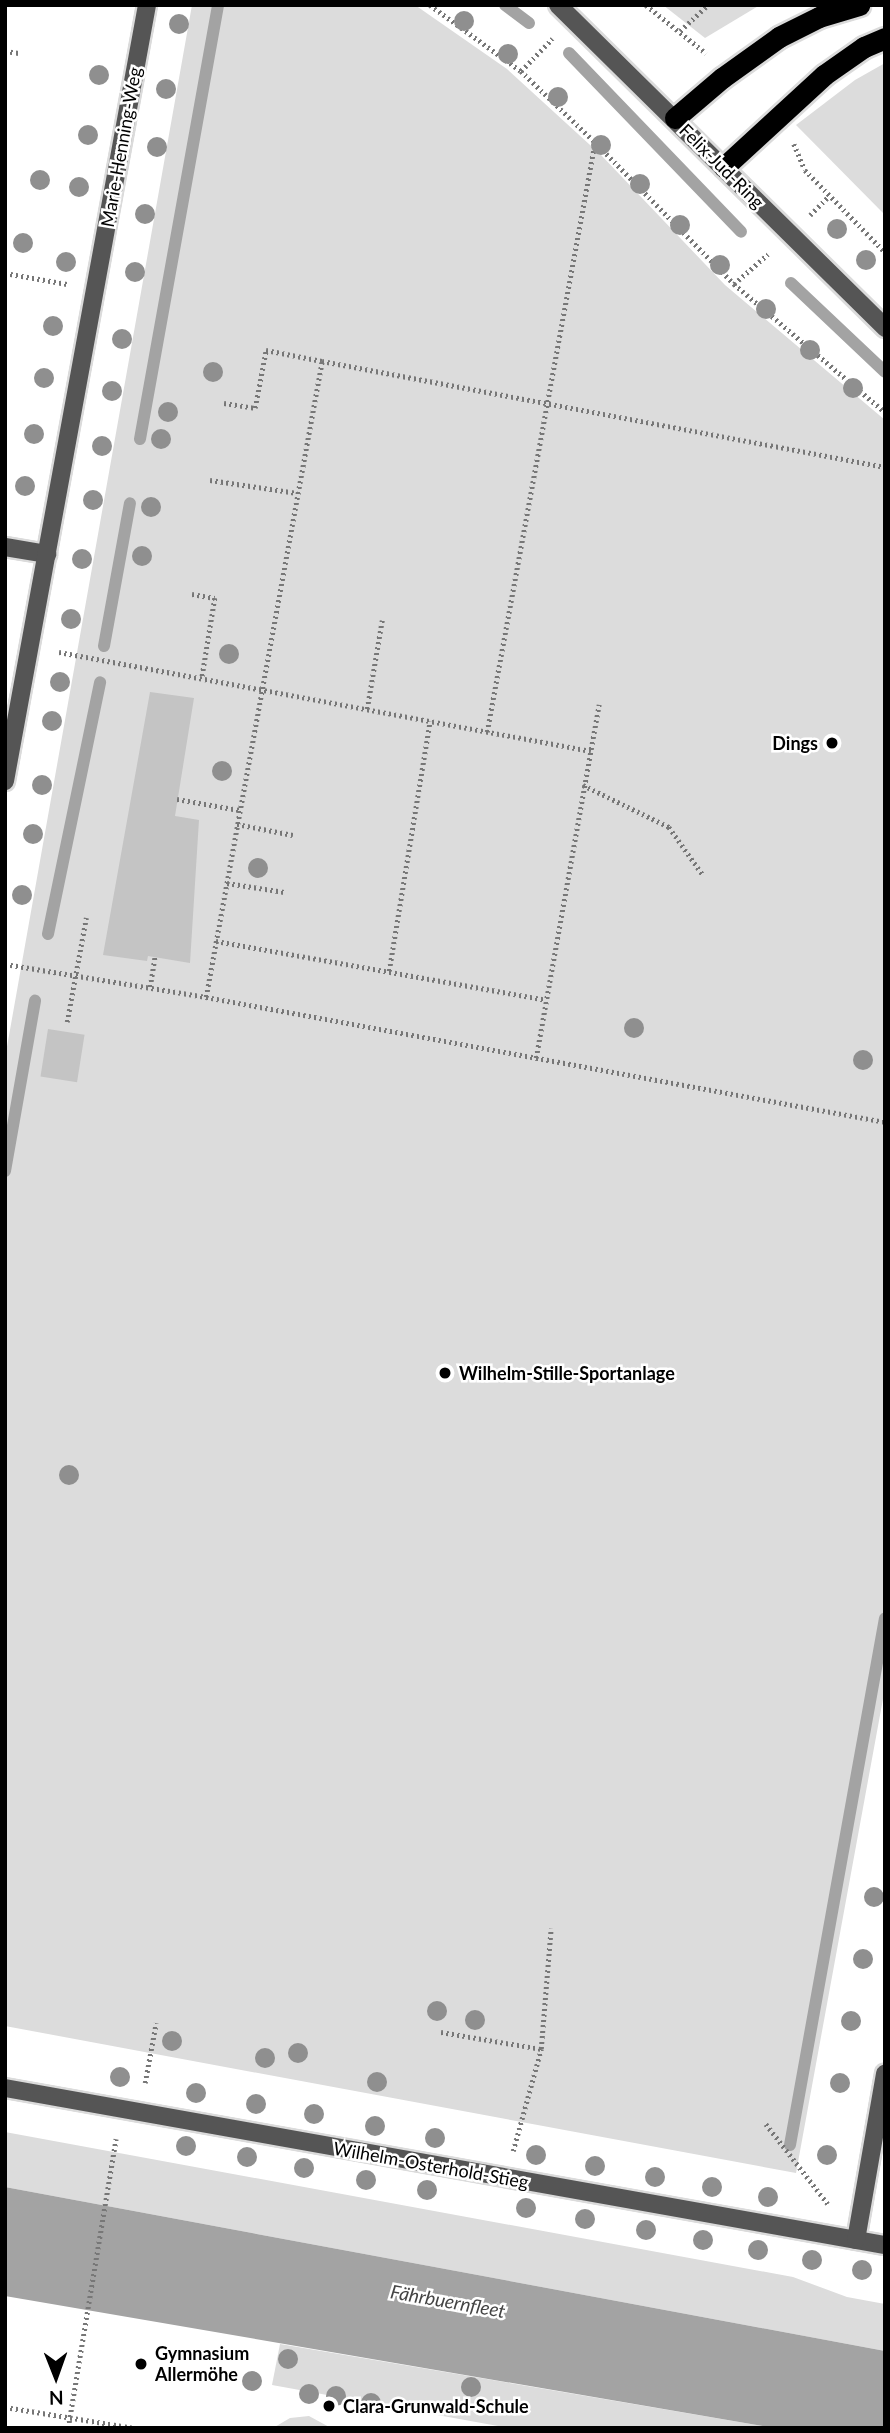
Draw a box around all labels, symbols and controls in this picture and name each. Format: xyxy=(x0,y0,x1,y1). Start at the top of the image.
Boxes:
street label: Marie-Henning-Weg xyxy=(96,65,146,229)
street label: Felix-Jud-Ring xyxy=(675,119,769,213)
place label: Dings xyxy=(772,732,818,754)
marker: Dings xyxy=(824,735,840,751)
place label: Wilhelm-Stille-Sportanlage xyxy=(459,1362,675,1384)
marker: Wilhelm-Stille-Sportanlage xyxy=(437,1365,453,1381)
street label: Wilhelm-Osterhold-Stieg xyxy=(332,2137,530,2193)
water label: Fährbuernfleet xyxy=(389,2280,507,2322)
north arrow xyxy=(21,2342,91,2412)
place label: Gymnasium Allermöhe xyxy=(155,2343,249,2386)
marker: Gymnasium Allermöhe xyxy=(133,2356,149,2372)
text: N xyxy=(49,2387,64,2410)
place label: Clara-Grunwald-Schule xyxy=(343,2395,529,2417)
marker: Clara-Grunwald-Schule xyxy=(321,2398,337,2414)

